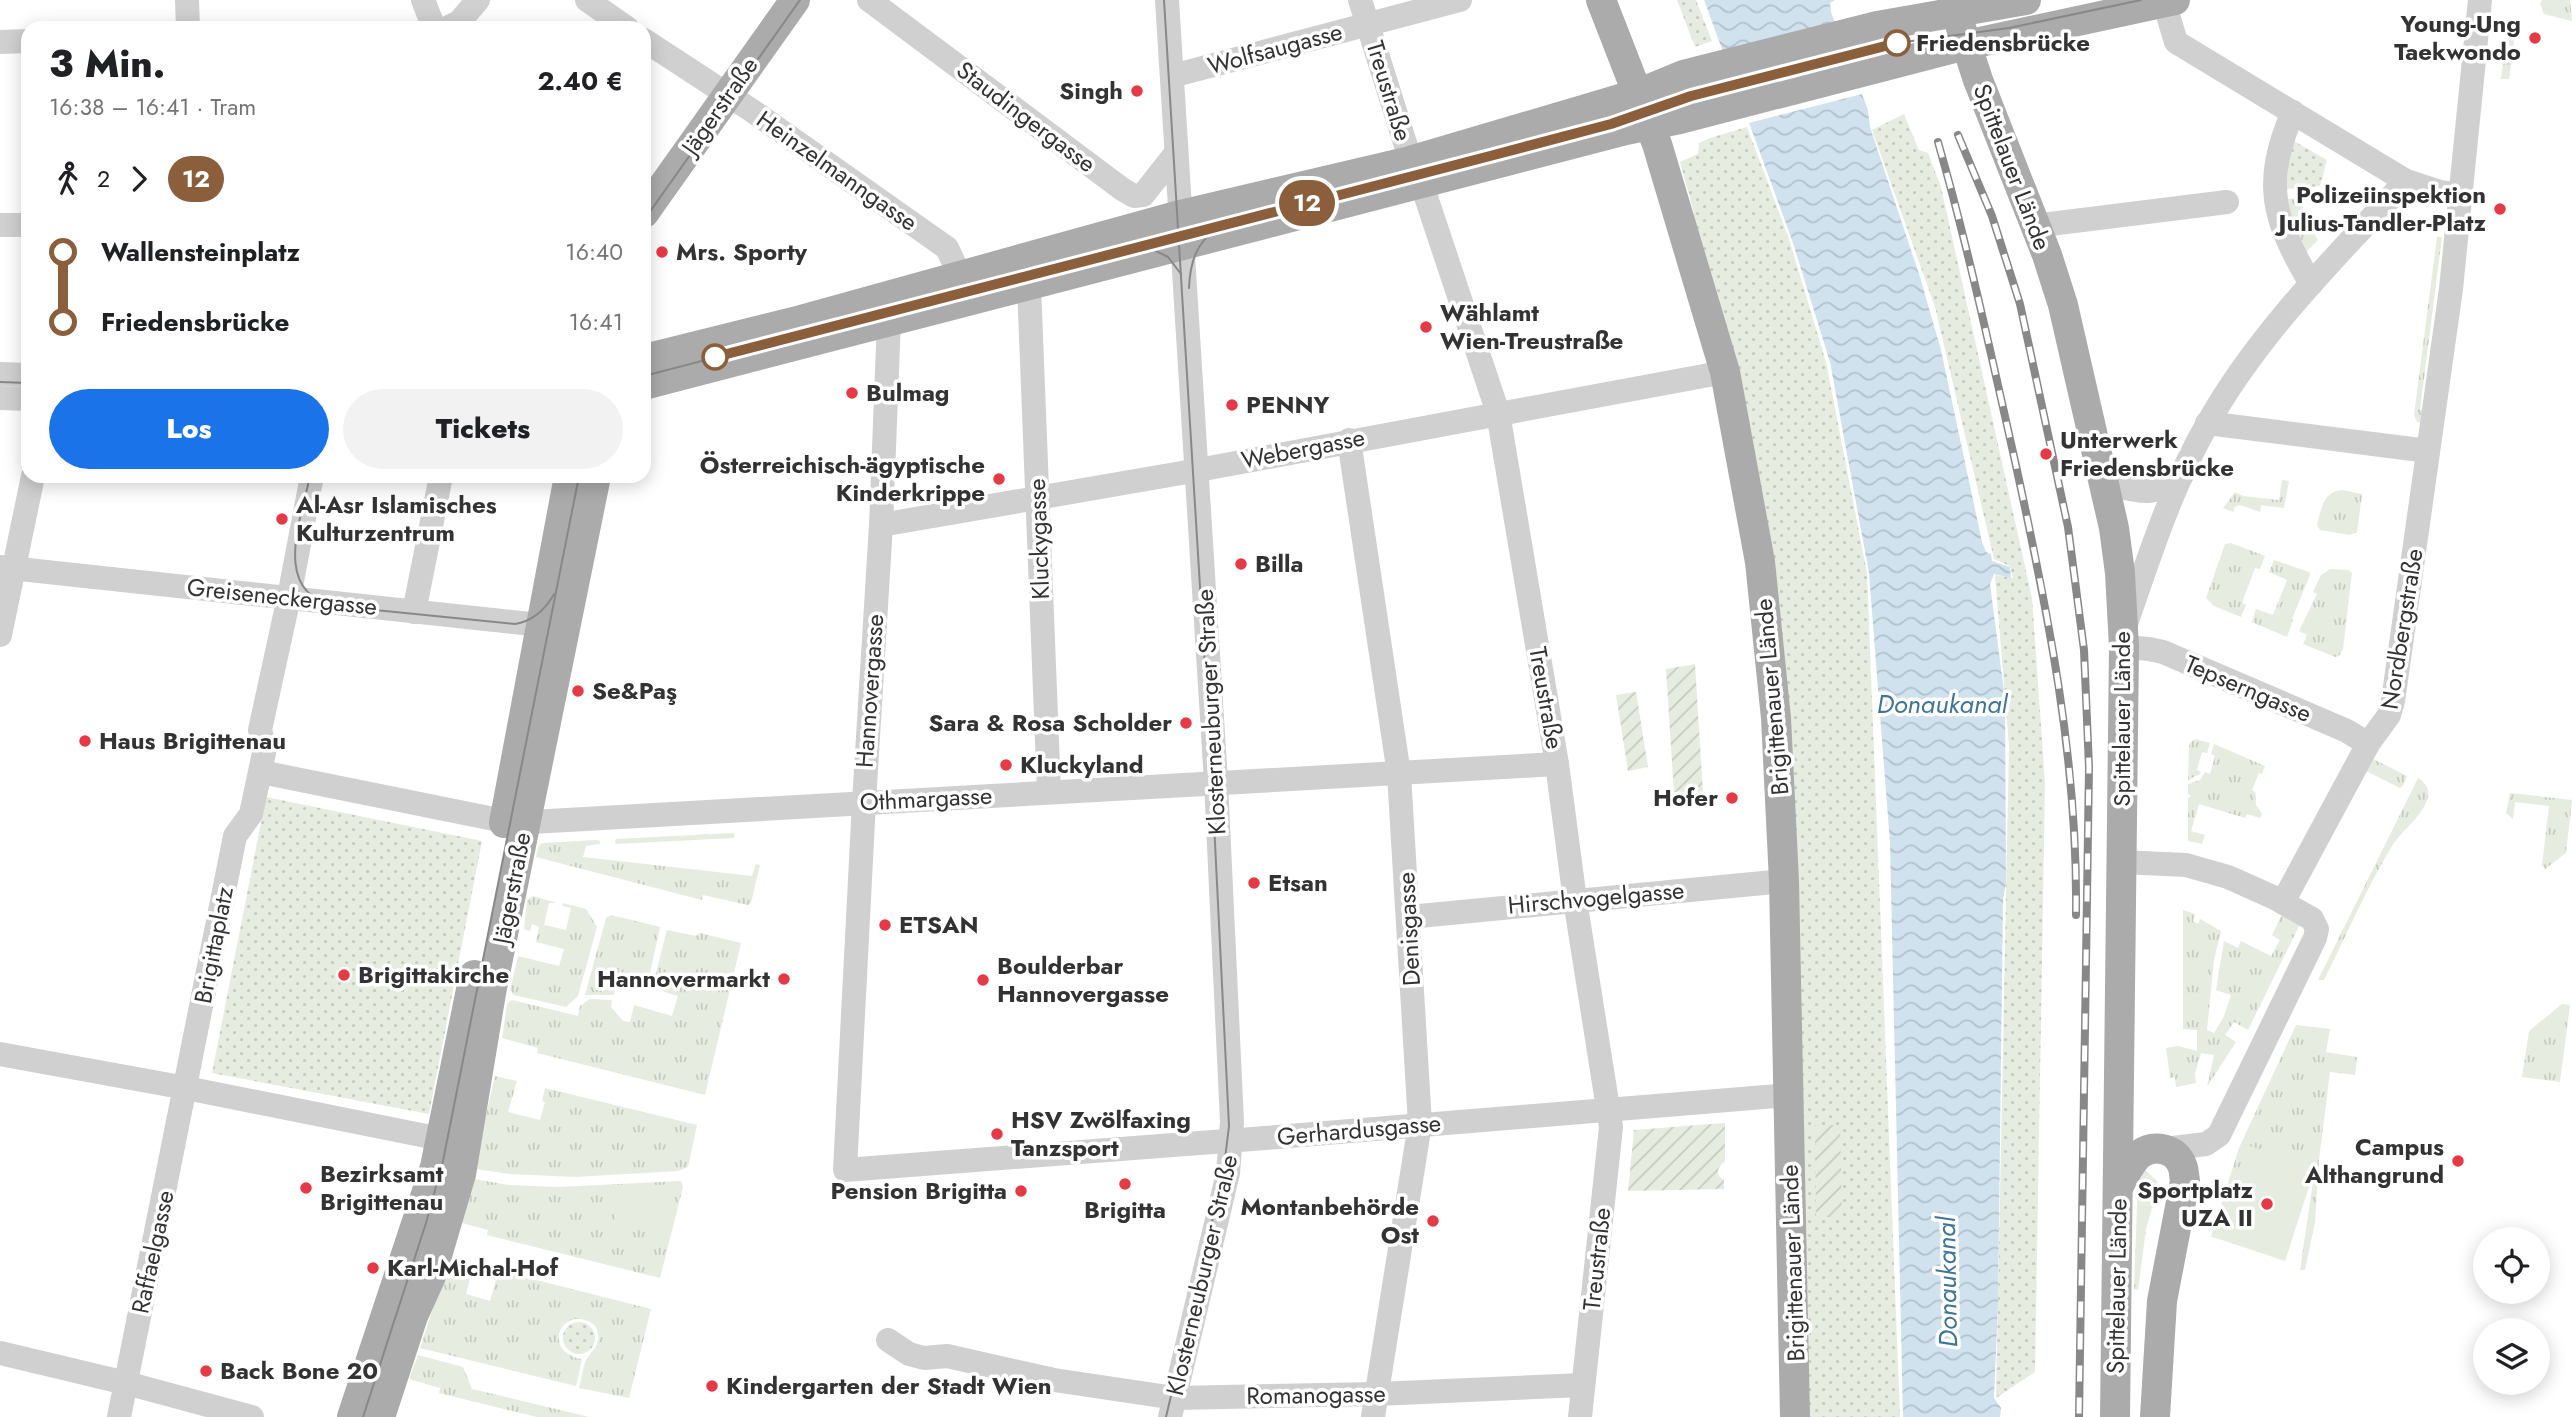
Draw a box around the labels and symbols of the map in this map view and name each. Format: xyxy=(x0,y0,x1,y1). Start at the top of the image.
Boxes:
place label: Young-Ung Taekwondo xyxy=(2394,6,2521,69)
street label: Wolfsaugasse xyxy=(1204,14,1346,83)
place label: Friedensbrücke xyxy=(1916,25,2090,60)
marker: Friedensbrücke xyxy=(1884,30,1910,56)
marker: Young-Ung Taekwondo xyxy=(2527,30,2543,46)
street label: Treustraße xyxy=(1358,36,1421,145)
street label: Jägerstraße xyxy=(671,49,766,164)
street label: Staudingergasse xyxy=(949,53,1103,181)
place label: Singh xyxy=(1059,73,1123,108)
street label: Spittelauer Lände xyxy=(1965,79,2060,255)
marker: Singh xyxy=(1129,83,1145,99)
street label: Heinzelmanngasse xyxy=(750,102,925,239)
place label: Polizeiinspektion Julius-Tandler-Platz xyxy=(2275,177,2486,240)
line badge: 12 xyxy=(1276,180,1338,226)
marker: Polizeiinspektion Julius-Tandler-Platz xyxy=(2492,201,2508,217)
place label: Mrs. Sporty xyxy=(676,234,808,269)
marker: Mrs. Sporty xyxy=(654,244,670,260)
place label: Wählamt Wien-Treustraße xyxy=(1440,295,1623,358)
marker: Wählamt Wien-Treustraße xyxy=(1418,319,1434,335)
unlabelled marker xyxy=(702,344,728,370)
place label: Bulmag xyxy=(866,375,949,410)
marker: Bulmag xyxy=(844,385,860,401)
place label: PENNY xyxy=(1246,387,1330,422)
marker: PENNY xyxy=(1224,397,1240,413)
street label: Webergasse xyxy=(1238,419,1368,478)
place label: Unterwerk Friedensbrücke xyxy=(2060,422,2234,485)
marker: Unterwerk Friedensbrücke xyxy=(2038,446,2054,462)
place label: Österreichisch-ägyptische Kinderkrippe xyxy=(700,447,985,510)
marker: Österreichisch-ägyptische Kinderkrippe xyxy=(991,471,1007,487)
street label: Kluckygasse xyxy=(1019,478,1058,600)
place label: Al-Asr Islamisches Kulturzentrum xyxy=(295,487,497,550)
marker: Al-Asr Islamisches Kulturzentrum xyxy=(274,511,290,527)
place label: Billa xyxy=(1255,546,1303,581)
street label: Nordbergstraße xyxy=(2372,546,2431,712)
marker: Billa xyxy=(1233,556,1249,572)
street label: Greiseneckergasse xyxy=(185,569,379,624)
street label: Klosterneuburger Straße xyxy=(1187,588,1234,836)
street label: Brigittenauer Lände xyxy=(1745,597,1798,797)
street label: Hannovergasse xyxy=(847,613,892,769)
street label: Spittelauer Lände xyxy=(2104,631,2139,807)
street label: Treustraße xyxy=(1520,644,1573,752)
street label: Tepserngasse xyxy=(2179,646,2317,731)
place label: Se&Paş xyxy=(592,673,677,708)
marker: Se&Paş xyxy=(570,683,586,699)
water label: Donaukanal xyxy=(1877,685,2009,723)
place label: Sara & Rosa Scholder xyxy=(928,705,1172,740)
marker: Sara & Rosa Scholder xyxy=(1178,715,1194,731)
place label: Haus Brigittenau xyxy=(99,723,286,758)
marker: Haus Brigittenau xyxy=(77,733,93,749)
place label: Kluckyland xyxy=(1020,747,1144,782)
marker: Kluckyland xyxy=(998,757,1014,773)
street label: Othmargasse xyxy=(859,778,993,819)
place label: Hofer xyxy=(1653,780,1718,815)
marker: Hofer xyxy=(1724,790,1740,806)
street label: Jägerstraße xyxy=(483,829,539,950)
place label: Etsan xyxy=(1268,865,1328,900)
street label: Denisgasse xyxy=(1388,871,1429,987)
street label: Hirschvogelgasse xyxy=(1506,872,1686,923)
marker: Etsan xyxy=(1246,875,1262,891)
street label: Brigittaplatz xyxy=(185,883,242,1006)
place label: ETSAN xyxy=(899,907,979,942)
marker: ETSAN xyxy=(877,917,893,933)
place label: Boulderbar Hannovergasse xyxy=(997,948,1169,1011)
place label: Brigittakirche xyxy=(358,957,509,992)
place label: Hannovermarkt xyxy=(597,961,770,996)
marker: Brigittakirche xyxy=(336,967,352,983)
marker: Hannovermarkt xyxy=(776,971,792,987)
marker: Boulderbar Hannovergasse xyxy=(975,972,991,988)
place label: HSV Zwölfaxing Tanzsport xyxy=(1011,1102,1191,1165)
street label: Gerhardusgasse xyxy=(1276,1105,1442,1154)
marker: HSV Zwölfaxing Tanzsport xyxy=(989,1126,1005,1142)
place label: Campus Althangrund xyxy=(2304,1129,2444,1192)
street label: Klosterneuburger Straße xyxy=(1157,1151,1246,1399)
marker: Campus Althangrund xyxy=(2450,1153,2466,1169)
place label: Bezirksamt Brigittenau xyxy=(320,1156,444,1219)
street label: Brigittenauer Lände xyxy=(1772,1164,1813,1362)
place label: Sportplatz UZA II xyxy=(2137,1172,2253,1235)
place label: Pension Brigitta xyxy=(831,1173,1007,1208)
marker: Brigitta xyxy=(1117,1176,1133,1192)
marker: Bezirksamt Brigittenau xyxy=(298,1180,314,1196)
marker: Pension Brigitta xyxy=(1013,1183,1029,1199)
street label: Raffaelgasse xyxy=(122,1187,183,1317)
place label: Montanbehörde Ost xyxy=(1240,1189,1419,1252)
place label: Brigitta xyxy=(1084,1192,1166,1227)
marker: Sportplatz UZA II xyxy=(2259,1196,2275,1212)
street label: Spittelauer Lände xyxy=(2097,1198,2136,1374)
street label: Treustraße xyxy=(1574,1206,1619,1312)
marker: Montanbehörde Ost xyxy=(1425,1213,1441,1229)
water label: Donaukanal xyxy=(1927,1215,1967,1348)
place label: Karl-Michal-Hof xyxy=(387,1250,560,1285)
marker: Karl-Michal-Hof xyxy=(365,1260,381,1276)
place label: Back Bone 20 xyxy=(220,1353,378,1388)
marker: Back Bone 20 xyxy=(198,1363,214,1379)
place label: Kindergarten der Stadt Wien xyxy=(726,1368,1052,1403)
street label: Romanogasse xyxy=(1246,1376,1386,1413)
marker: Kindergarten der Stadt Wien xyxy=(704,1378,720,1394)

